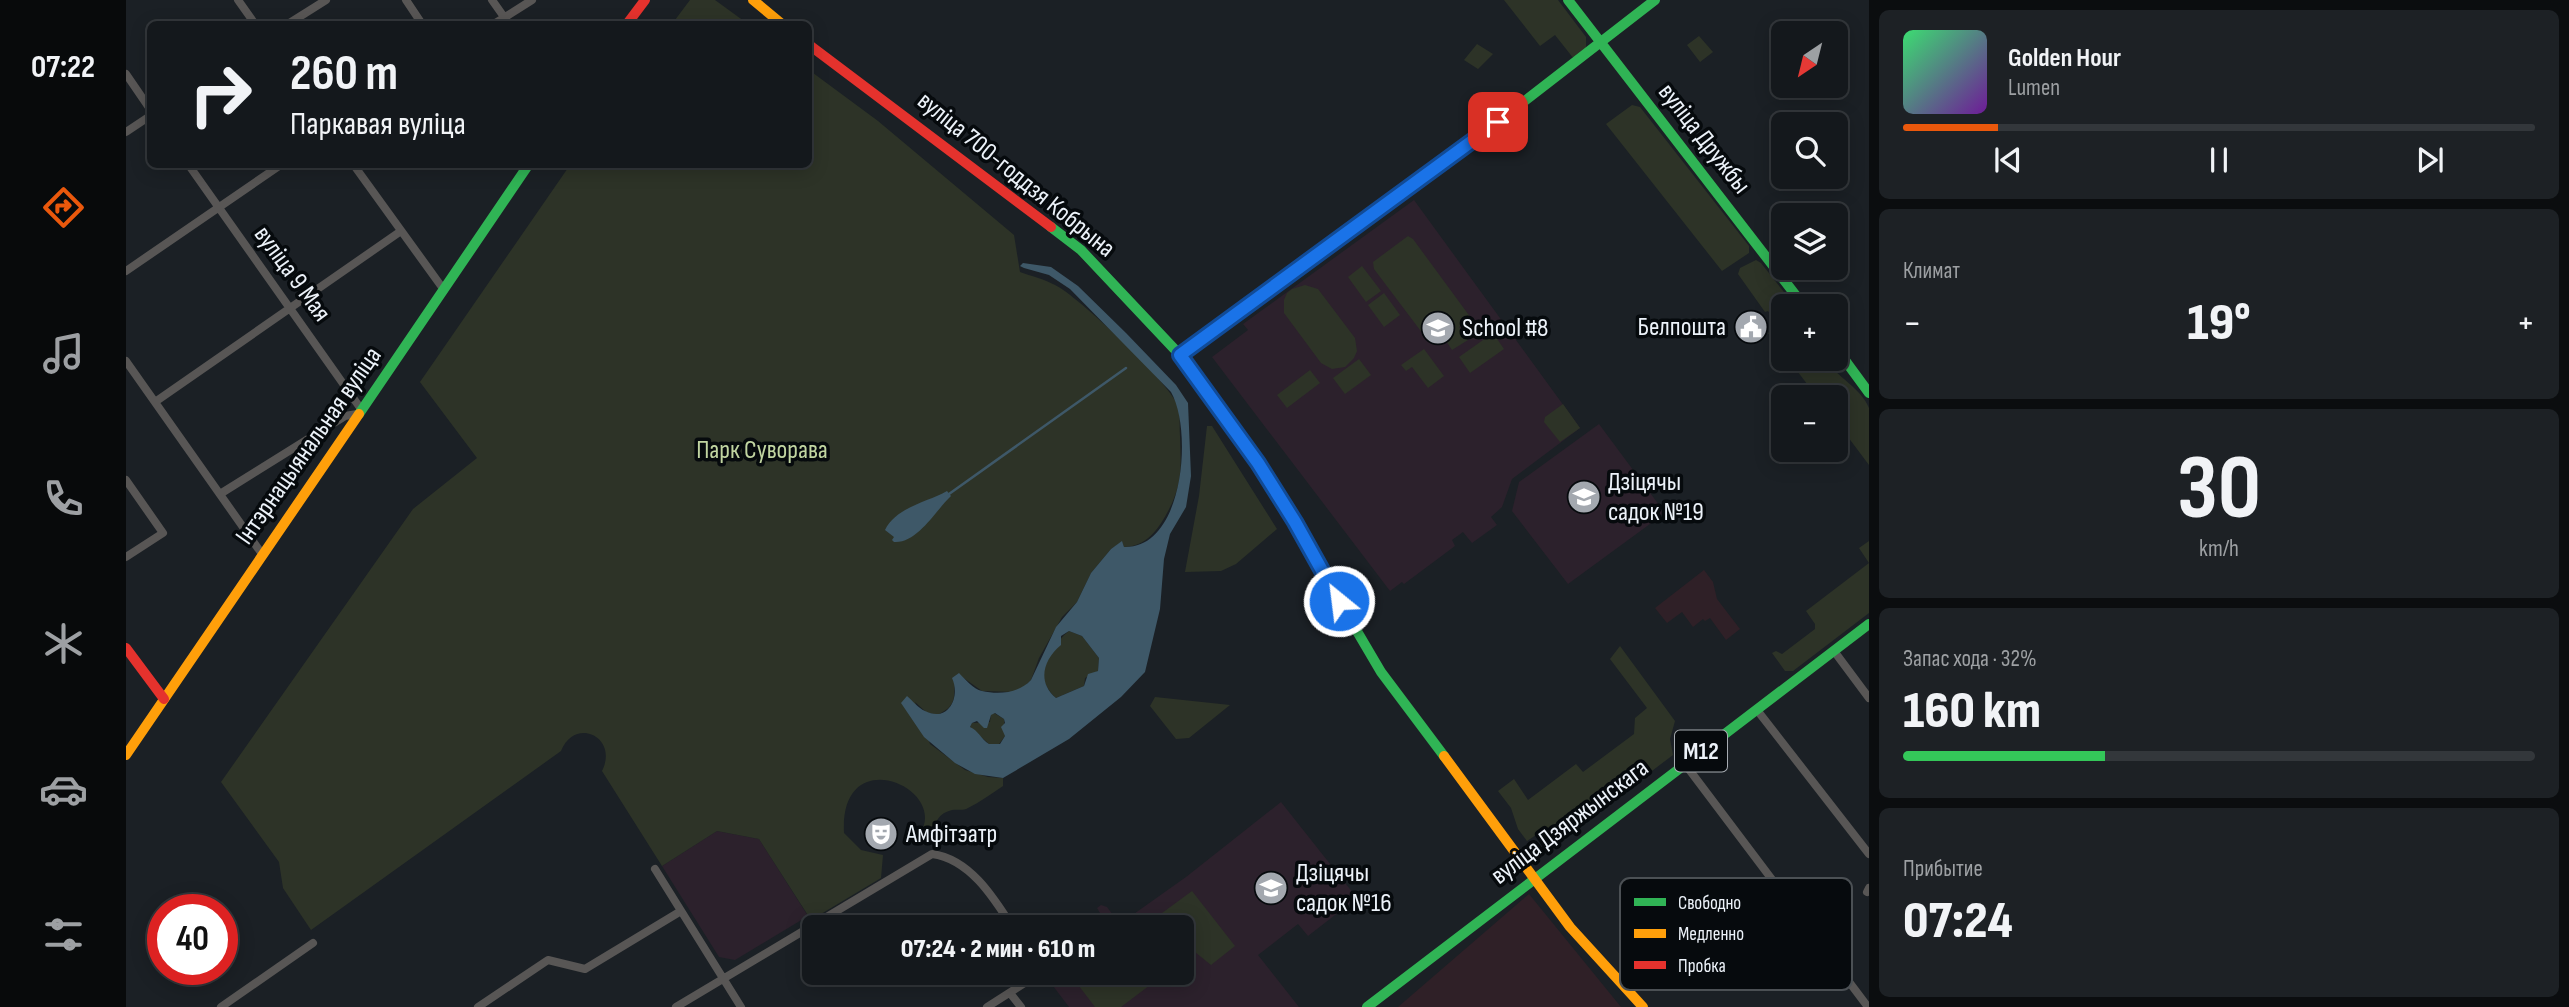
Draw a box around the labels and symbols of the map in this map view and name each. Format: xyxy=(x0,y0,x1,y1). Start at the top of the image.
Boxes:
north arrow xyxy=(1771,21,1848,98)
street label: вуліца Дружбы xyxy=(1651,78,1757,200)
street label: вуліца 700-годдзя Кобрына xyxy=(911,86,1121,264)
pin xyxy=(1468,92,1528,152)
street label: вуліца 9 Мая xyxy=(247,220,337,328)
public building icon: Белпошта xyxy=(1732,308,1770,346)
school or university icon: School #8 xyxy=(1419,309,1457,347)
place label: Белпошта xyxy=(1637,312,1726,343)
place label: School #8 xyxy=(1462,313,1548,344)
street label: Інтэрнацыянальная вуліца xyxy=(229,341,389,551)
park label: Парк Суворава xyxy=(696,435,828,466)
place label: Дзіцячы садок №19 xyxy=(1608,467,1704,528)
school or university icon: Дзіцячы садок №19 xyxy=(1565,478,1603,516)
position arrow xyxy=(1302,564,1376,638)
road number: М12 xyxy=(1675,730,1727,772)
street label: вуліца Дзяржынскага xyxy=(1485,753,1655,891)
theatre icon: Амфітэатр xyxy=(862,815,900,853)
place label: Амфітэатр xyxy=(905,819,997,850)
place label: Дзіцячы садок №16 xyxy=(1296,858,1392,919)
school or university icon: Дзіцячы садок №16 xyxy=(1252,869,1290,907)
legend xyxy=(1620,878,1852,990)
text: Свободно xyxy=(1678,892,1741,915)
speed limit sign: 40 xyxy=(147,894,238,985)
text: Медленно xyxy=(1678,923,1744,946)
text: Пробка xyxy=(1678,955,1726,978)

